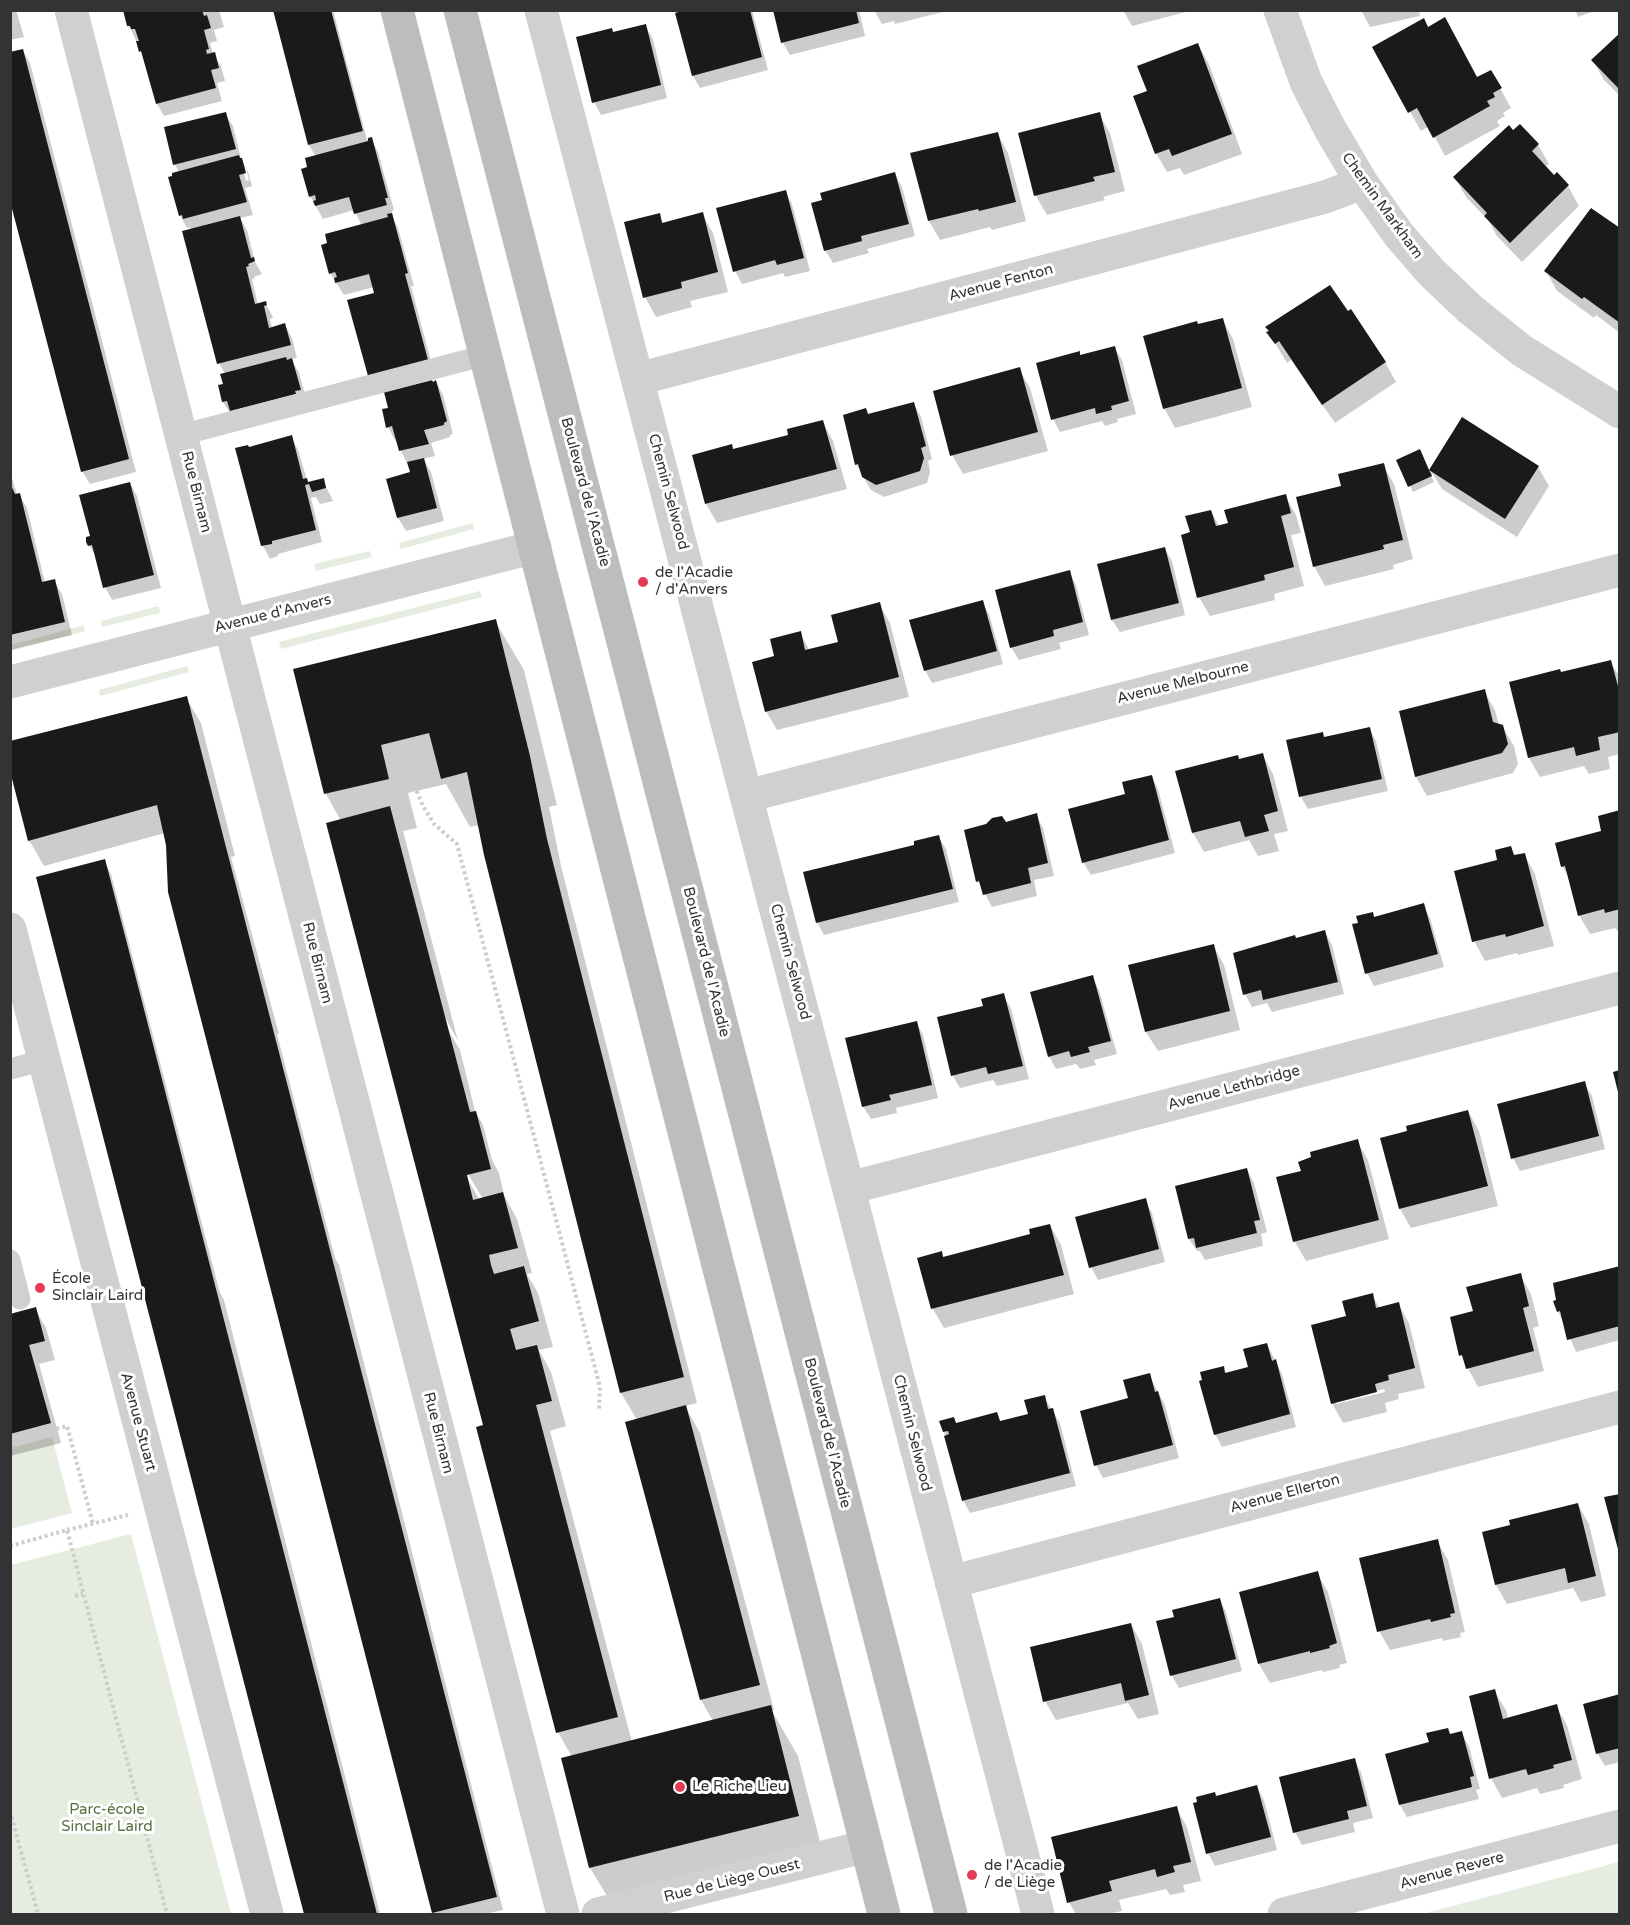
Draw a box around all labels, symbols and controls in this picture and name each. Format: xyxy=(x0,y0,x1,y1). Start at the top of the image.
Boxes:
street label: Chemin Markham xyxy=(1337,149,1427,263)
street label: Avenue Fenton xyxy=(947,260,1055,306)
street label: Boulevard de l'Acadie xyxy=(556,415,614,569)
street label: Chemin Selwood xyxy=(644,432,692,552)
street label: Rue Birnam xyxy=(177,449,215,535)
place label: de l'Acadie / d'Anvers xyxy=(655,564,733,599)
marker: de l'Acadie / d'Anvers xyxy=(636,575,650,589)
street label: Avenue d'Anvers xyxy=(213,591,333,637)
street label: Avenue Melbourne xyxy=(1115,658,1251,708)
street label: Boulevard de l'Acadie xyxy=(679,885,733,1039)
street label: Chemin Selwood xyxy=(766,902,814,1022)
street label: Rue Birnam xyxy=(298,920,336,1006)
street label: Avenue Lethbridge xyxy=(1166,1062,1302,1114)
place label: École Sinclair Laird xyxy=(52,1270,143,1305)
marker: École Sinclair Laird xyxy=(33,1281,47,1295)
street label: Boulevard de l'Acadie xyxy=(800,1356,854,1510)
street label: Avenue Stuart xyxy=(116,1371,160,1473)
street label: Chemin Selwood xyxy=(889,1373,935,1493)
street label: Rue Birnam xyxy=(419,1390,457,1476)
street label: Avenue Ellerton xyxy=(1228,1471,1342,1517)
place label: Le Riche Lieu xyxy=(692,1778,787,1796)
marker: Le Riche Lieu xyxy=(673,1780,687,1794)
park label: Parc-école Sinclair Laird xyxy=(61,1801,153,1836)
street label: Avenue Revere xyxy=(1398,1848,1506,1894)
street label: Rue de Liège Ouest xyxy=(662,1855,802,1907)
place label: de l'Acadie / de Liège xyxy=(984,1857,1062,1892)
marker: de l'Acadie / de Liège xyxy=(965,1868,979,1882)

